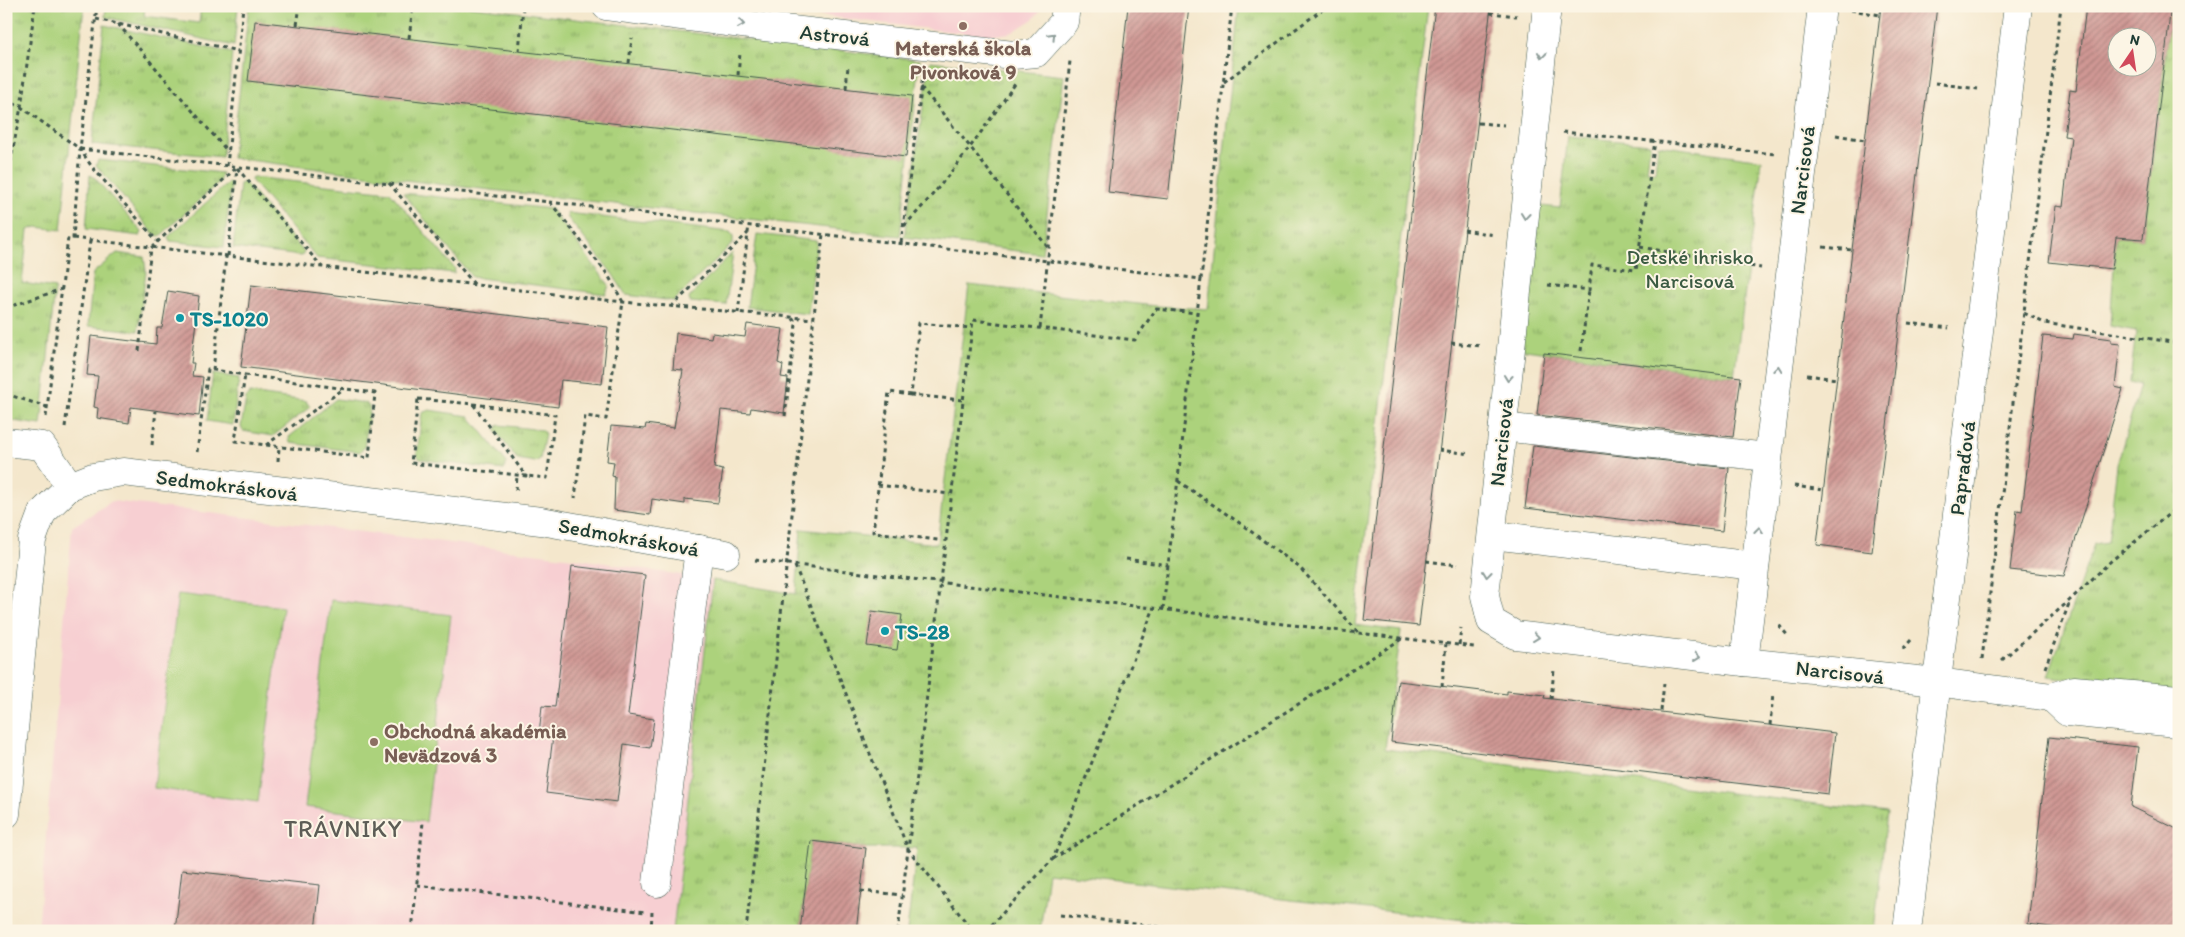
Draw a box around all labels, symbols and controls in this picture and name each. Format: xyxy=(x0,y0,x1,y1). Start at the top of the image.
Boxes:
one-way arrow xyxy=(737,18,745,29)
street label: Astrová xyxy=(799,19,871,51)
marker: Materská škola Pivonková 9 xyxy=(957,20,969,32)
north arrow xyxy=(2108,28,2158,78)
text: N xyxy=(2128,30,2141,49)
one-way arrow xyxy=(1046,32,1055,41)
place label: Materská škola Pivonková 9 xyxy=(895,35,1032,84)
one-way arrow xyxy=(1537,51,1548,59)
street label: Narcisová xyxy=(1784,124,1820,216)
one-way arrow xyxy=(1520,213,1531,221)
park label: Detské ihrisko Narcisová xyxy=(1626,244,1754,293)
place label: TS-1020 xyxy=(189,306,269,331)
marker: TS-1020 xyxy=(174,312,186,324)
one-way arrow xyxy=(1772,365,1783,373)
one-way arrow xyxy=(1503,374,1514,382)
street label: Narcisová xyxy=(1484,396,1518,488)
street label: Papraďová xyxy=(1944,419,1980,517)
street label: Sedmokrásková xyxy=(155,464,299,506)
street label: Sedmokrásková xyxy=(557,512,701,562)
one-way arrow xyxy=(1753,526,1764,534)
one-way arrow xyxy=(1482,571,1493,579)
place label: TS-28 xyxy=(894,619,950,644)
marker: TS-28 xyxy=(879,625,891,637)
one-way arrow xyxy=(1532,631,1540,642)
one-way arrow xyxy=(1694,651,1702,662)
street label: Narcisová xyxy=(1794,655,1886,689)
place label: Obchodná akadémia Nevädzová 3 xyxy=(384,718,567,767)
marker: Obchodná akadémia Nevädzová 3 xyxy=(368,736,380,748)
district label: TRÁVNIKY xyxy=(284,814,402,843)

